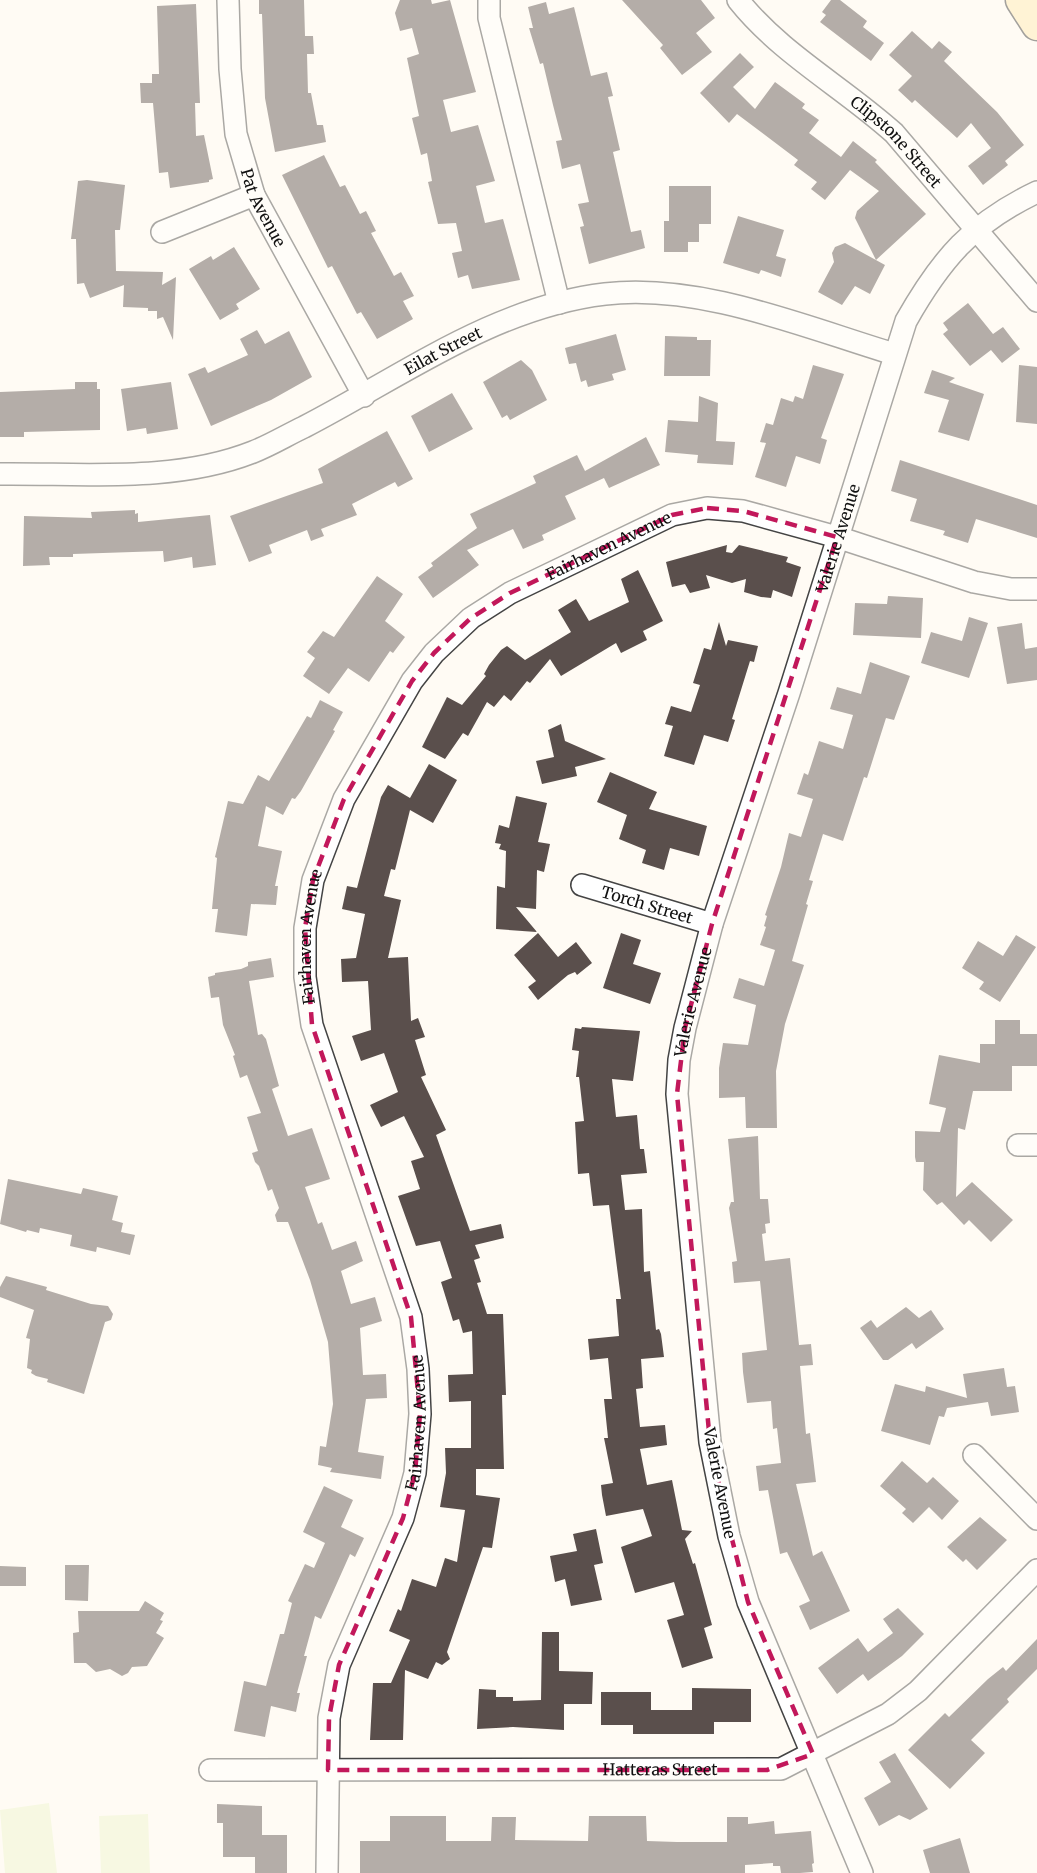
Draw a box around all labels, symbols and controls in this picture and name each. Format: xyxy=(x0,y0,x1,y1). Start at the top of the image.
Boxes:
street label: Clipstone Street xyxy=(847,91,947,192)
street label: Pat Avenue xyxy=(237,166,290,250)
street label: Eilat Street xyxy=(401,322,486,379)
street label: Valerie Avenue xyxy=(811,482,864,596)
street label: Fairhaven Avenue xyxy=(542,507,674,584)
street label: Fairhaven Avenue xyxy=(295,866,326,1006)
street label: Torch Street xyxy=(599,881,696,928)
street label: Valerie Avenue xyxy=(670,945,716,1059)
street label: Fairhaven Avenue xyxy=(401,1354,430,1493)
street label: Valerie Avenue xyxy=(699,1425,741,1540)
street label: Hatteras Street xyxy=(602,1759,718,1779)

